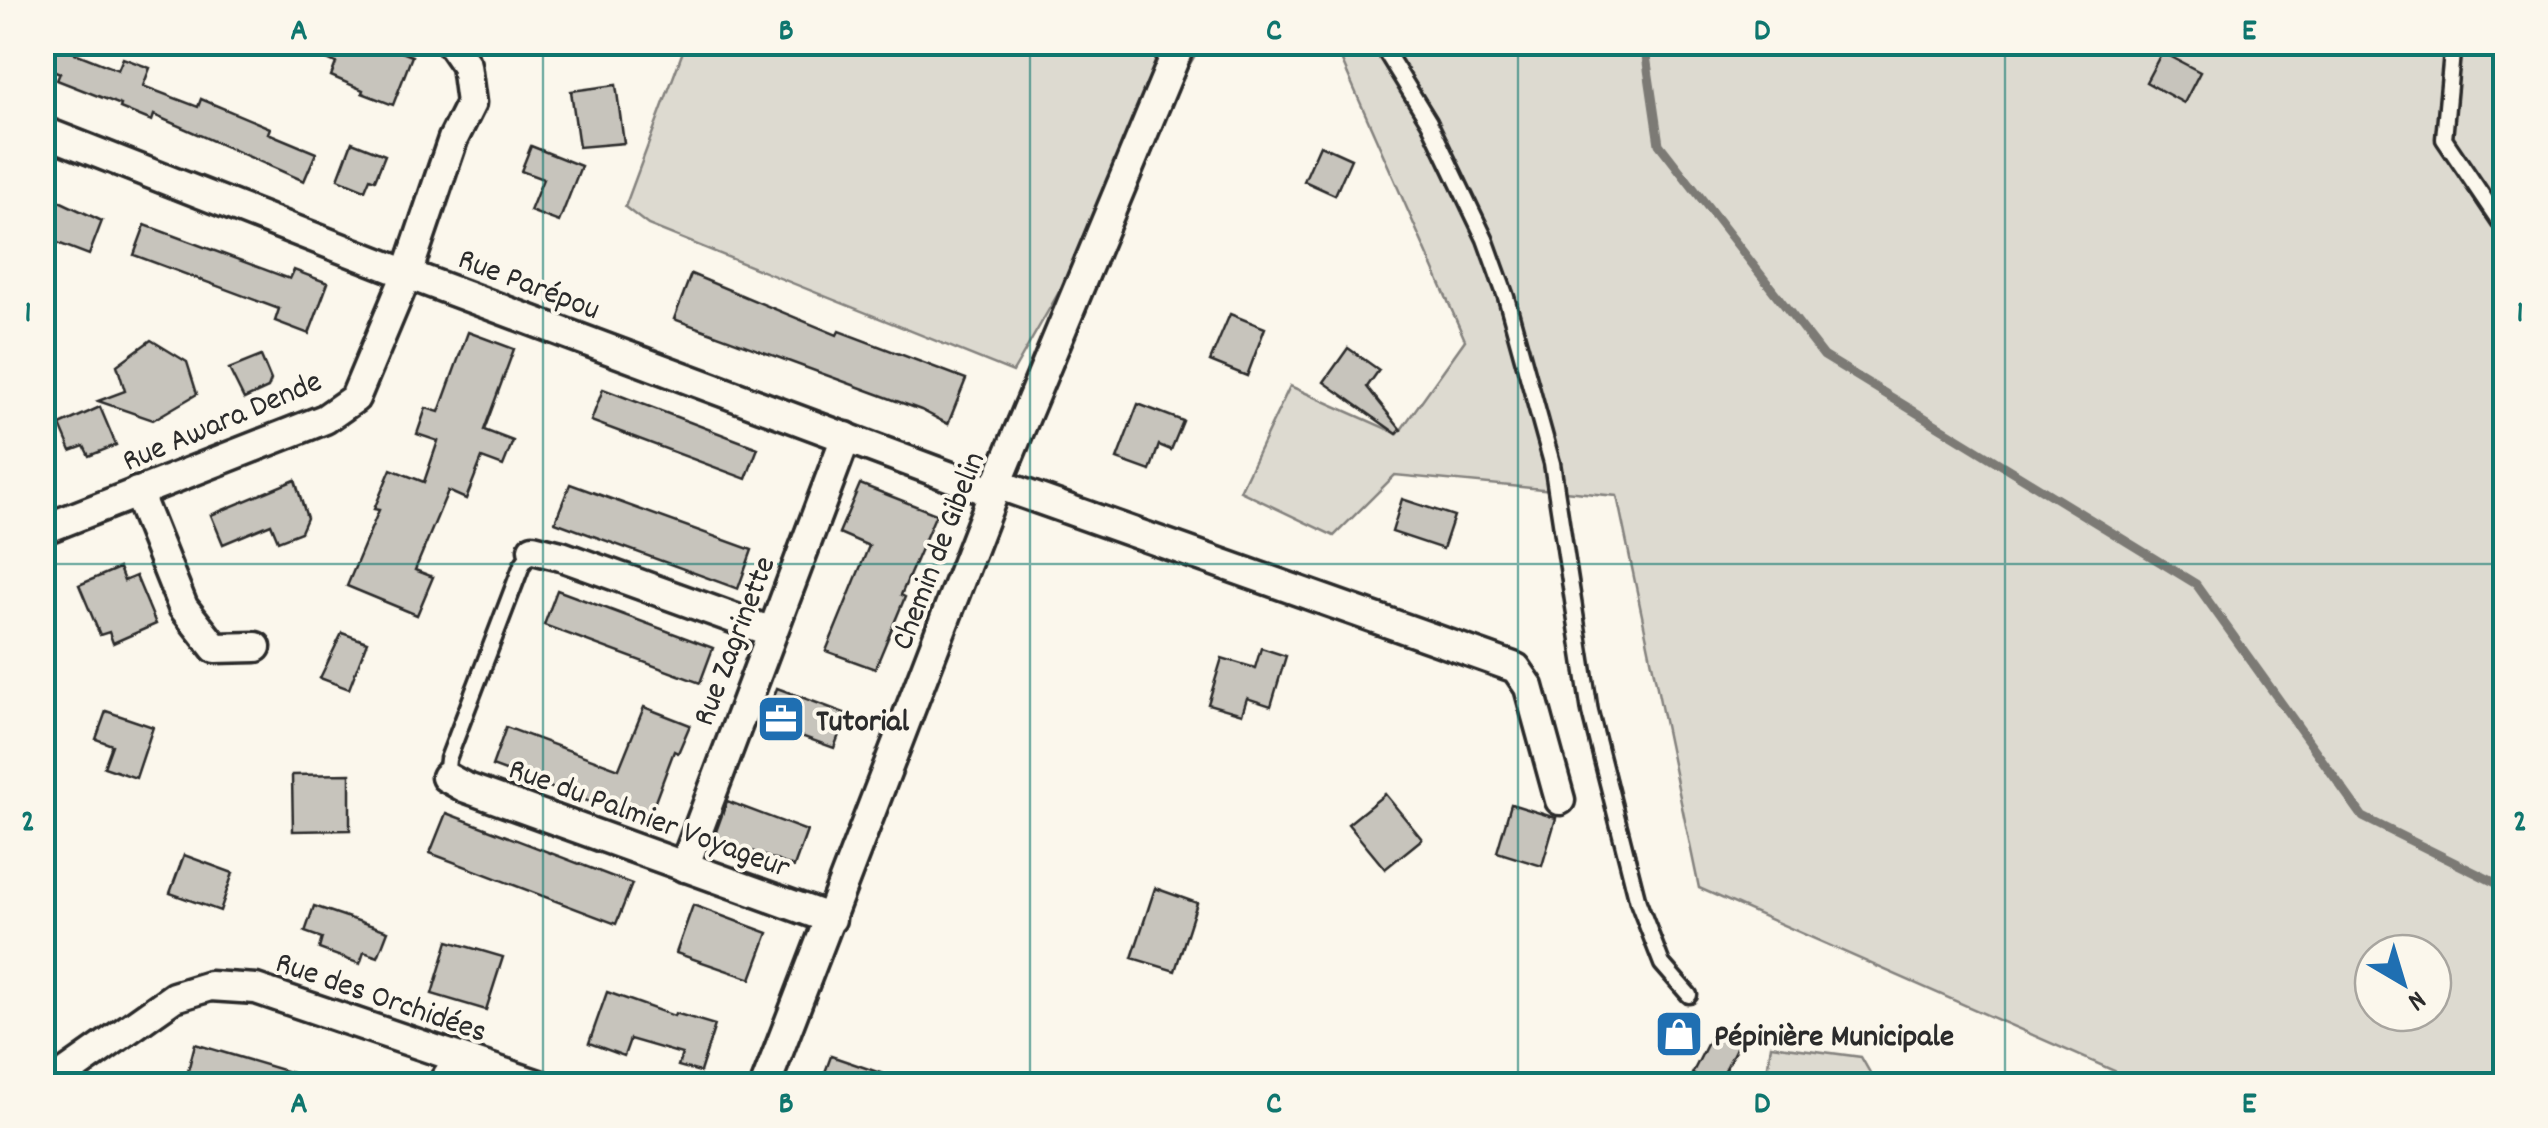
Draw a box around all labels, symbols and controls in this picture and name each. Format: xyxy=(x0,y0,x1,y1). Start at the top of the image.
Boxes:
text: A xyxy=(290,10,308,56)
text: B xyxy=(778,10,794,56)
text: C xyxy=(1266,10,1282,56)
text: D xyxy=(1754,10,1771,56)
text: E xyxy=(2242,10,2257,56)
street label: Rue Parépou xyxy=(451,239,606,335)
text: 1 xyxy=(24,292,32,338)
text: 1 xyxy=(2516,292,2524,338)
street label: Rue Awara Dende xyxy=(116,361,330,486)
street label: Chemin de Gibelin xyxy=(882,446,1000,658)
street label: Rue Zagrinette xyxy=(683,550,790,733)
office icon: Tutorial xyxy=(755,693,807,745)
place label: Tutorial xyxy=(816,701,909,747)
street label: Rue du Palmier Voyageur xyxy=(501,748,796,893)
text: 2 xyxy=(21,801,35,847)
text: 2 xyxy=(2513,801,2527,847)
north arrow xyxy=(2353,933,2453,1033)
street label: Rue des Orchidées xyxy=(269,942,492,1057)
text: N xyxy=(2398,979,2433,1019)
shop icon: Pépinière Municipale xyxy=(1653,1008,1705,1060)
place label: Pépinière Municipale xyxy=(1714,1016,1954,1062)
text: A xyxy=(290,1083,308,1128)
text: B xyxy=(778,1083,794,1128)
text: C xyxy=(1266,1083,1282,1128)
text: D xyxy=(1754,1083,1771,1128)
text: E xyxy=(2242,1083,2257,1128)

